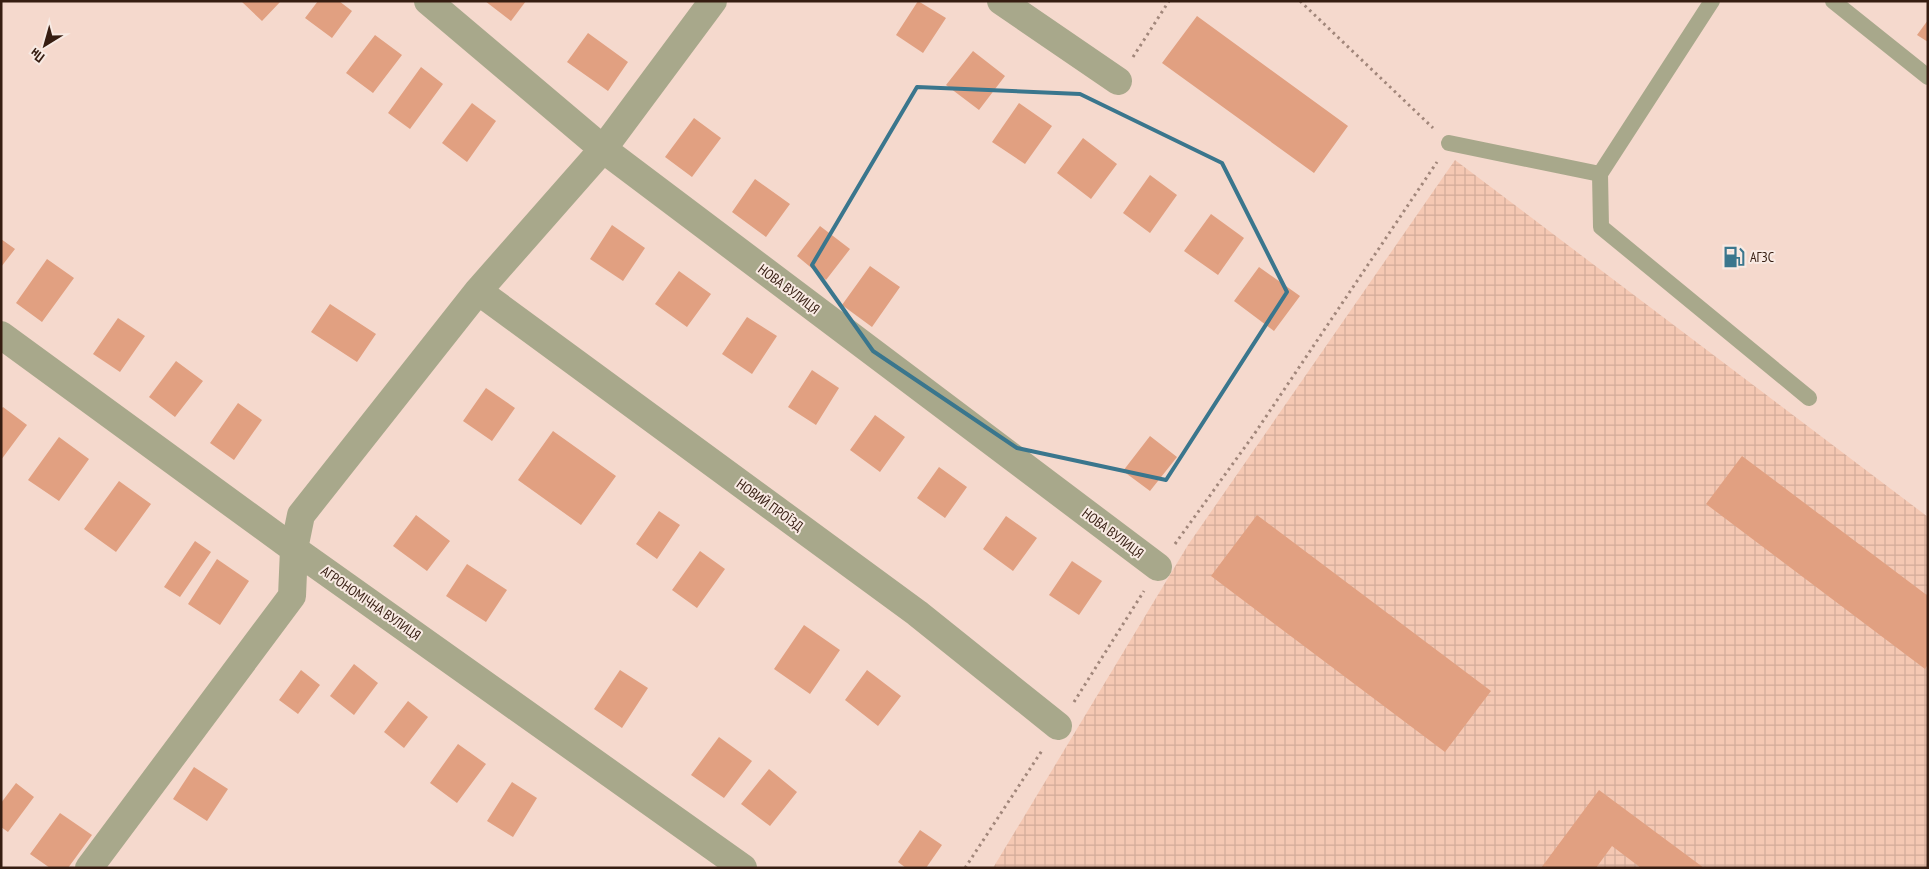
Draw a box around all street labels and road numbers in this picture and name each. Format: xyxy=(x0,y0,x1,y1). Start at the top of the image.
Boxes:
street label: НОВА ВУЛИЦЯ xyxy=(755,260,823,318)
street label: НОВИЙ ПРОЇЗД xyxy=(733,475,807,535)
street label: НОВА ВУЛИЦЯ xyxy=(1079,504,1147,562)
street label: АГРОНОМІЧНА ВУЛИЦЯ xyxy=(318,562,424,644)

